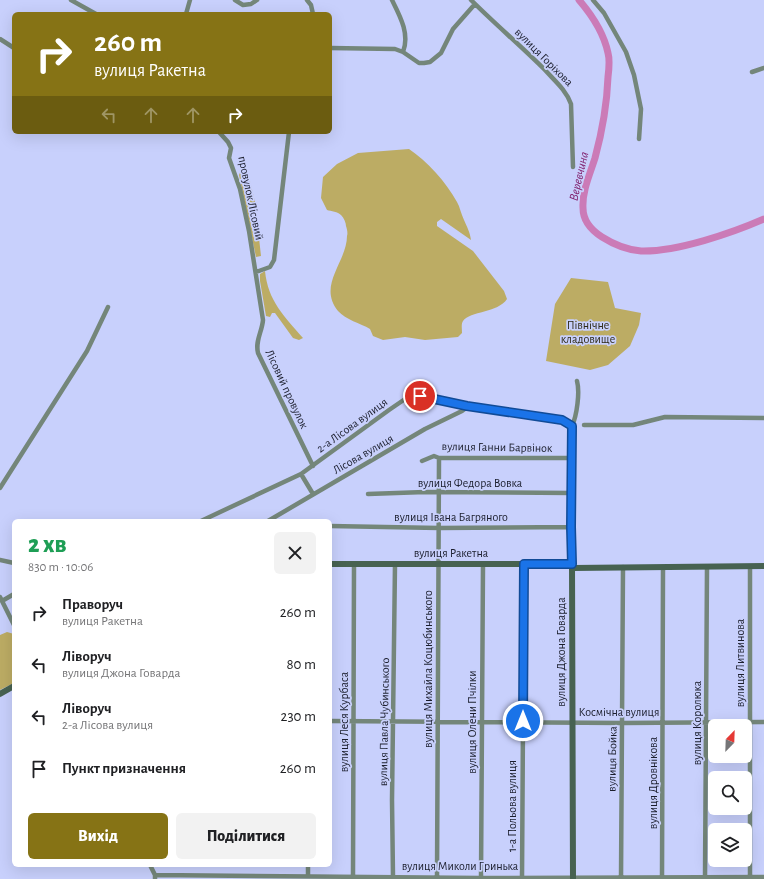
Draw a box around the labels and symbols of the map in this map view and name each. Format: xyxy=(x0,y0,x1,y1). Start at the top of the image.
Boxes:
street label: вулиця Горіхова xyxy=(512,26,576,89)
water label: Веревчина xyxy=(568,150,592,202)
street label: провулок Лісовий xyxy=(235,155,266,241)
park label: Північне кладовище xyxy=(561,319,615,345)
street label: Лісовий провулок xyxy=(263,348,311,431)
pin xyxy=(403,379,437,413)
street label: 2-а Лісова вулиця xyxy=(314,394,390,456)
street label: Лісова вулиця xyxy=(330,431,396,477)
street label: вулиця Ганни Барвінок xyxy=(442,440,553,455)
street label: вулиця Федора Вовка xyxy=(418,477,523,490)
street label: вулиця Івана Багряного xyxy=(394,511,508,524)
street label: вулиця Ракетна xyxy=(414,547,489,560)
street label: вулиця Михайла Коцюбинського xyxy=(422,590,435,748)
street label: вулиця Джона Говарда xyxy=(555,597,568,707)
street label: вулиця Литвинова xyxy=(734,618,747,707)
street label: вулиця Павла Чубинського xyxy=(377,657,392,786)
street label: вулиця Олени Пчілки xyxy=(466,670,479,774)
street label: вулиця Леся Курбаса xyxy=(338,671,351,772)
street label: вулиця Королюка xyxy=(691,680,704,765)
position arrow xyxy=(502,700,544,742)
street label: Космічна вулиця xyxy=(579,706,659,719)
north arrow xyxy=(708,719,752,763)
street label: вулиця Бойка xyxy=(605,726,620,792)
street label: вулиця Дровнікова xyxy=(647,736,660,829)
street label: 1-а Польова вулиця xyxy=(506,760,519,852)
street label: вулиця Миколи Гринька xyxy=(402,860,519,873)

